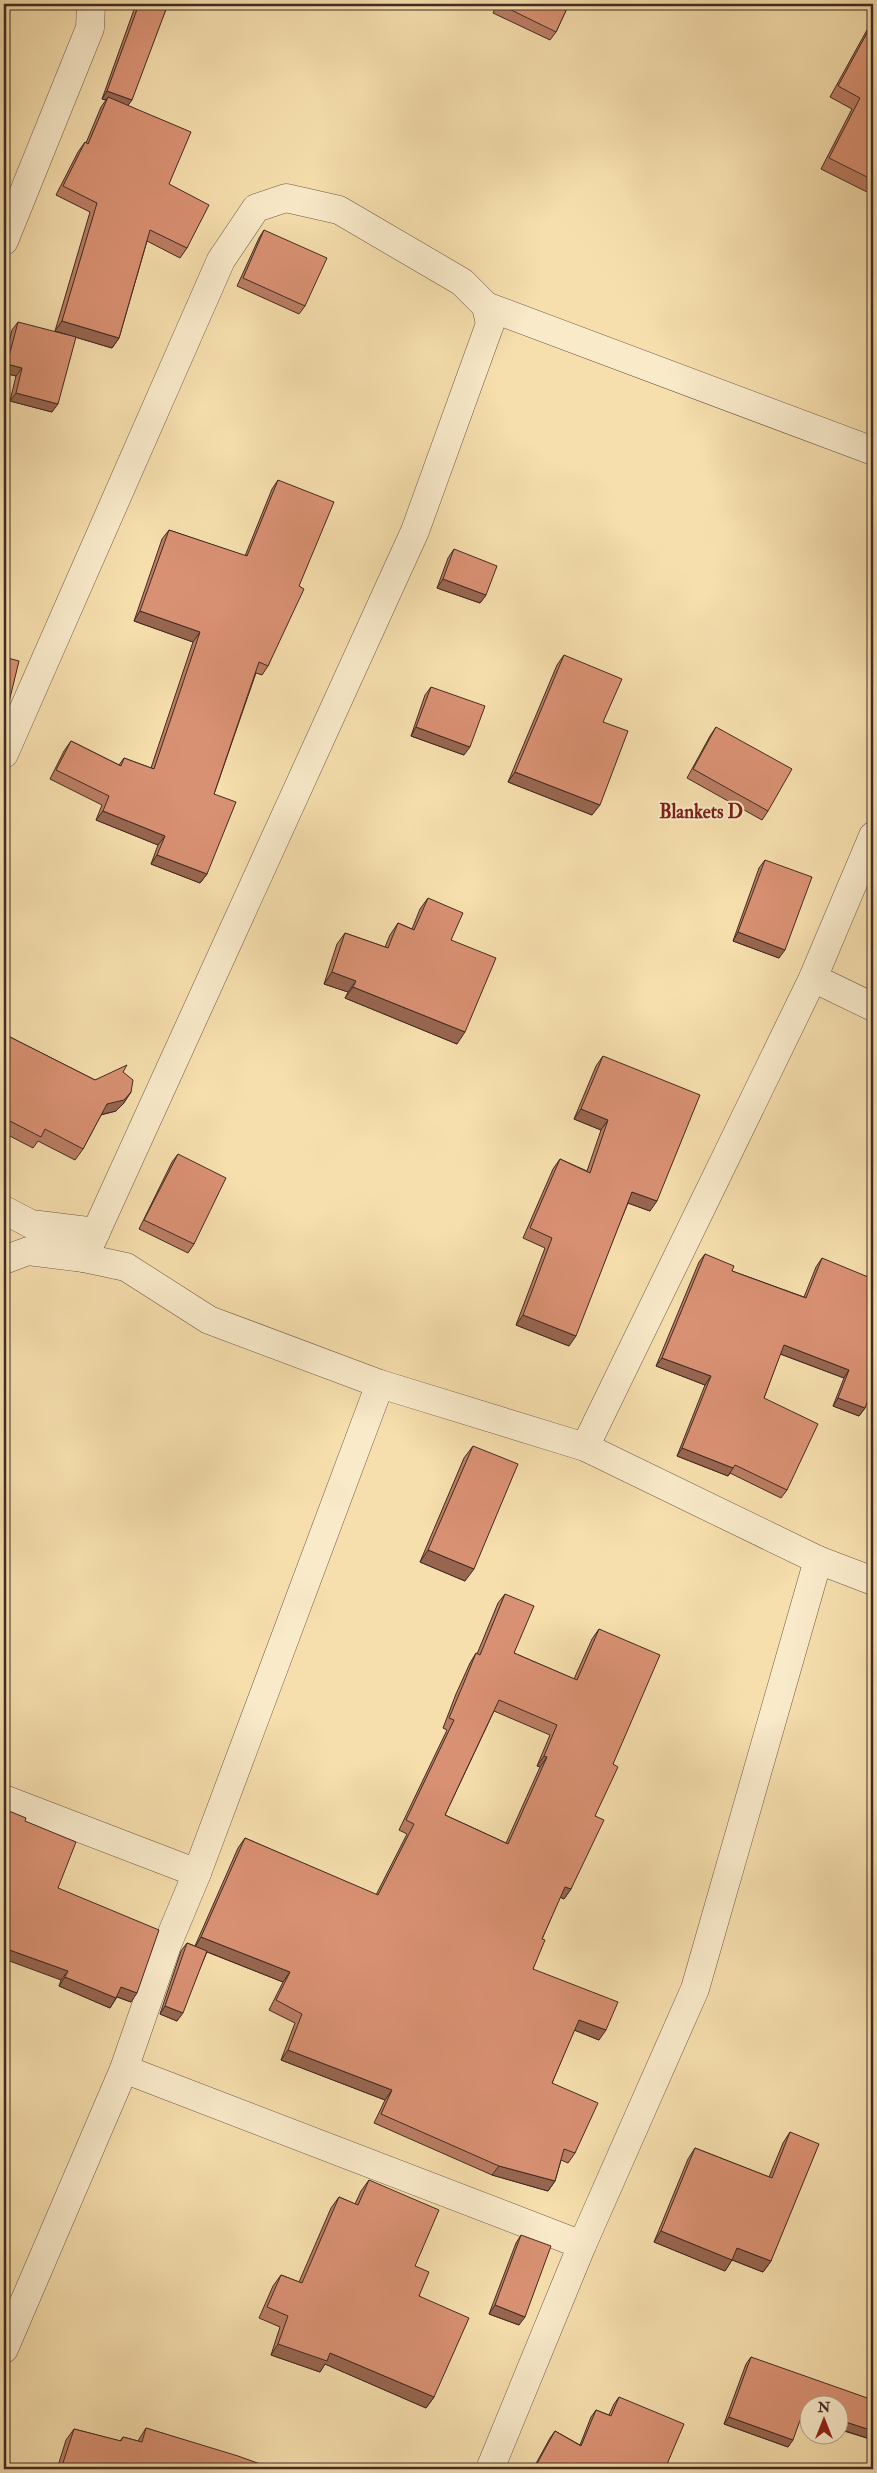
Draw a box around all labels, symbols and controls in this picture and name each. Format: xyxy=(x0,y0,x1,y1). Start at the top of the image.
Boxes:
district label: Blankets D xyxy=(659,800,743,824)
north arrow xyxy=(800,2396,850,2446)
text: N xyxy=(817,2399,831,2416)

